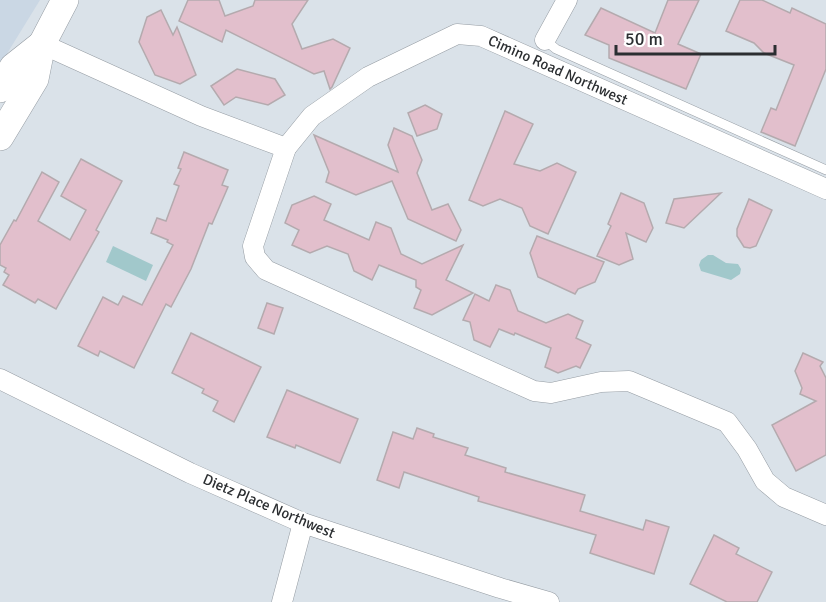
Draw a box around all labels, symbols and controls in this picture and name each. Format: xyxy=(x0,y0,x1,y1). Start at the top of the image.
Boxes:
scale bar xyxy=(616,18,775,56)
text: 50 m xyxy=(625,28,663,50)
street label: Cimino Road Northwest xyxy=(485,31,631,109)
street label: Dietz Place Northwest xyxy=(200,470,338,542)

